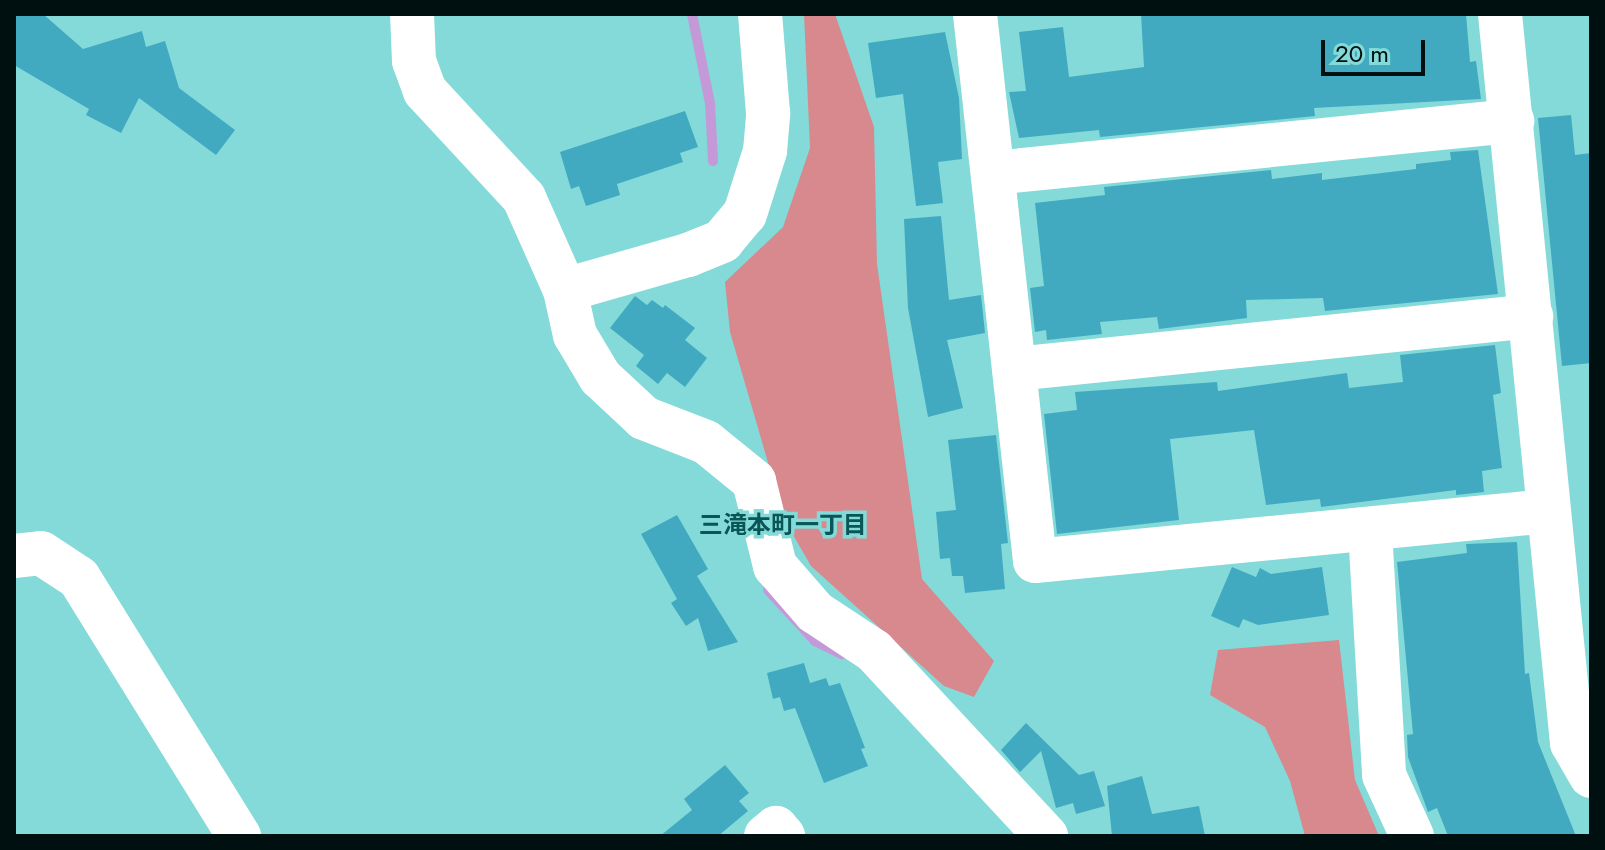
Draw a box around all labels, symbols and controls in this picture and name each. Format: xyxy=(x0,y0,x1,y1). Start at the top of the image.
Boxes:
scale bar xyxy=(1325,24,1429,74)
text: 20 m xyxy=(1335,36,1389,71)
district label: 三滝本町一丁目 xyxy=(699,511,867,539)

